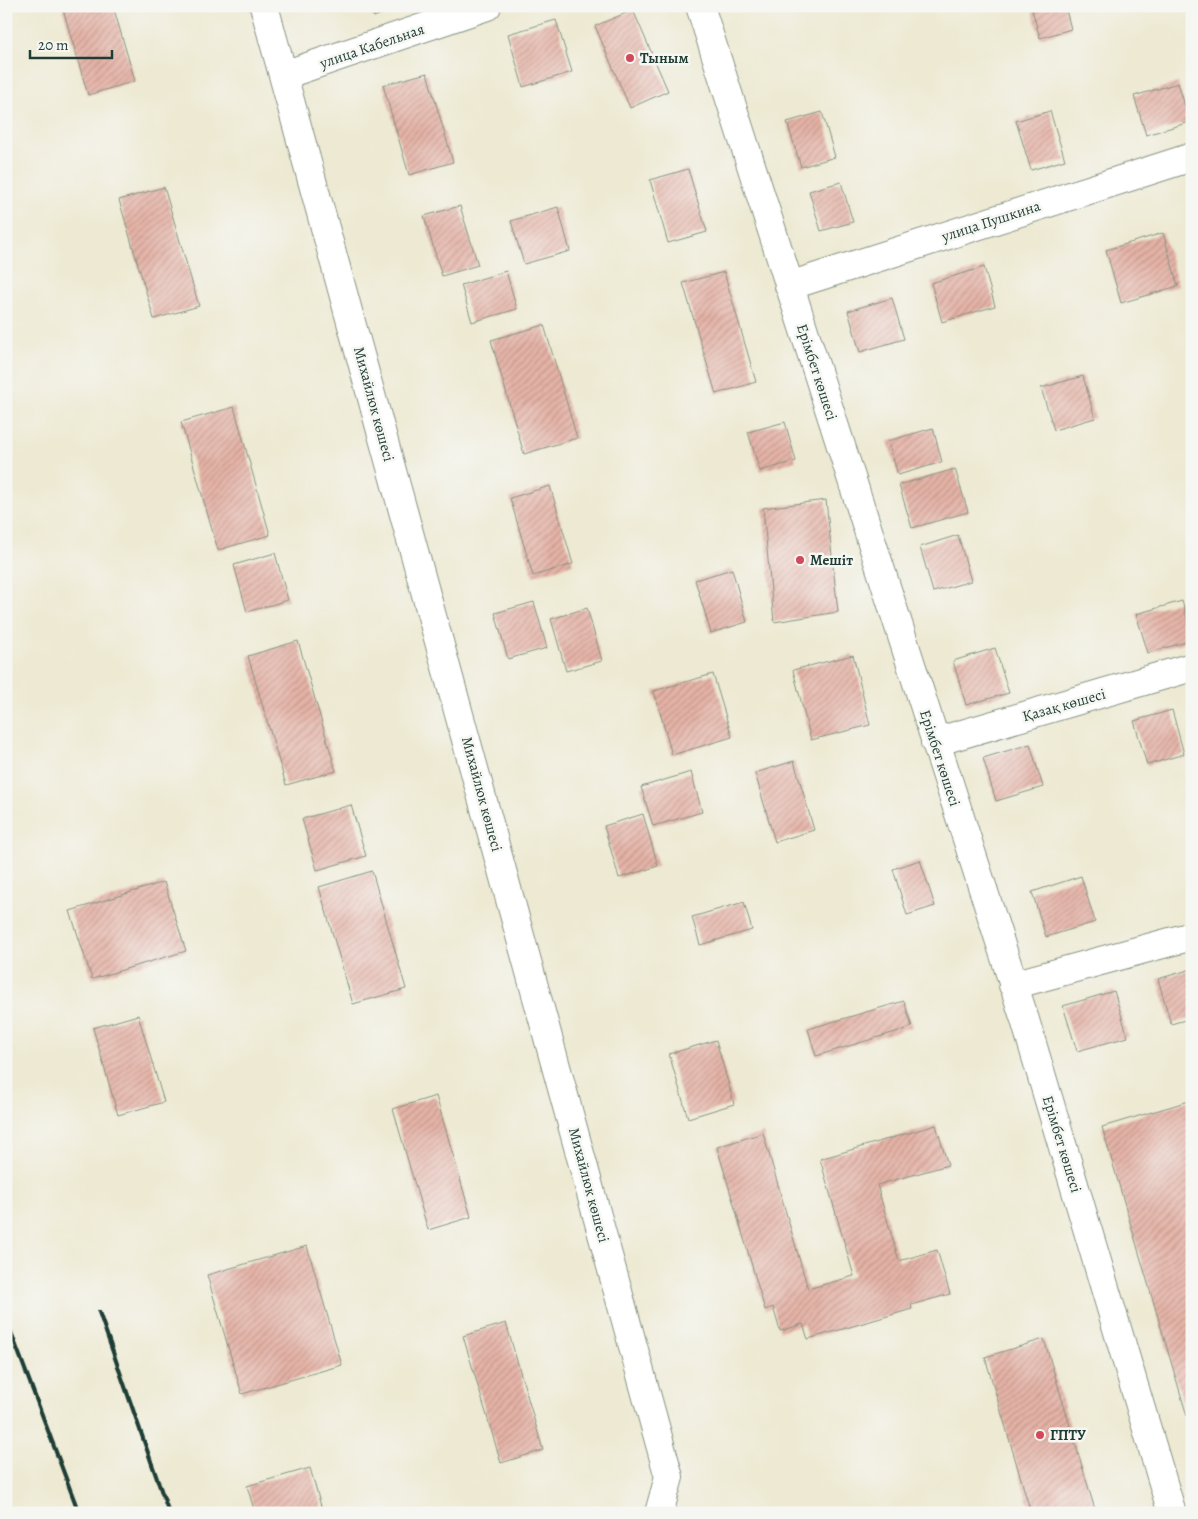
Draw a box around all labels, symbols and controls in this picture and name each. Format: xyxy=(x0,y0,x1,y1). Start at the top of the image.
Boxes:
street label: улица Кабельная xyxy=(316,19,427,74)
scale bar xyxy=(30,28,112,60)
text: 20 m xyxy=(38,35,69,55)
place label: Тыным xyxy=(640,48,689,68)
marker: Тыным xyxy=(624,52,636,64)
street label: улица Пушкина xyxy=(938,196,1043,247)
street label: Ерімбет көшесі xyxy=(792,321,842,423)
street label: Михайлюк көшесі xyxy=(349,344,399,464)
place label: Мешіт xyxy=(810,550,853,570)
marker: Мешіт xyxy=(794,554,806,566)
street label: Қазақ көшесі xyxy=(1020,684,1108,726)
street label: Ерімбет көшесі xyxy=(915,707,965,809)
street label: Михайлюк көшесі xyxy=(457,734,507,854)
street label: Ерімбет көшесі xyxy=(1038,1093,1086,1195)
street label: Михайлюк көшесі xyxy=(564,1125,614,1245)
place label: ГПТУ xyxy=(1050,1425,1086,1445)
marker: ГПТУ xyxy=(1034,1429,1046,1441)

